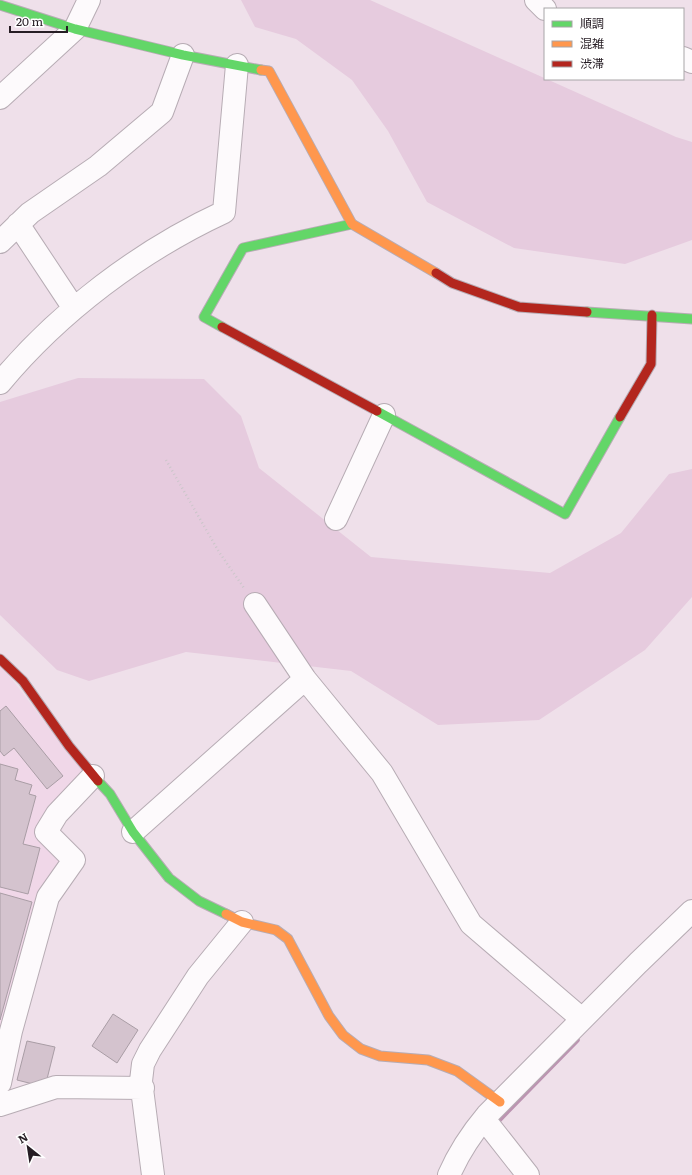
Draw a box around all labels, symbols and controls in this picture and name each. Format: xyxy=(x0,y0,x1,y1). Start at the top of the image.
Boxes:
scale bar xyxy=(10,8,67,34)
legend xyxy=(544,8,684,80)
text: 20 m xyxy=(16,12,43,30)
text: 順調 xyxy=(580,14,604,32)
text: 混雑 xyxy=(580,34,604,52)
text: 渋滞 xyxy=(580,54,604,72)
north arrow xyxy=(8,1127,48,1167)
text: N xyxy=(15,1128,30,1147)

